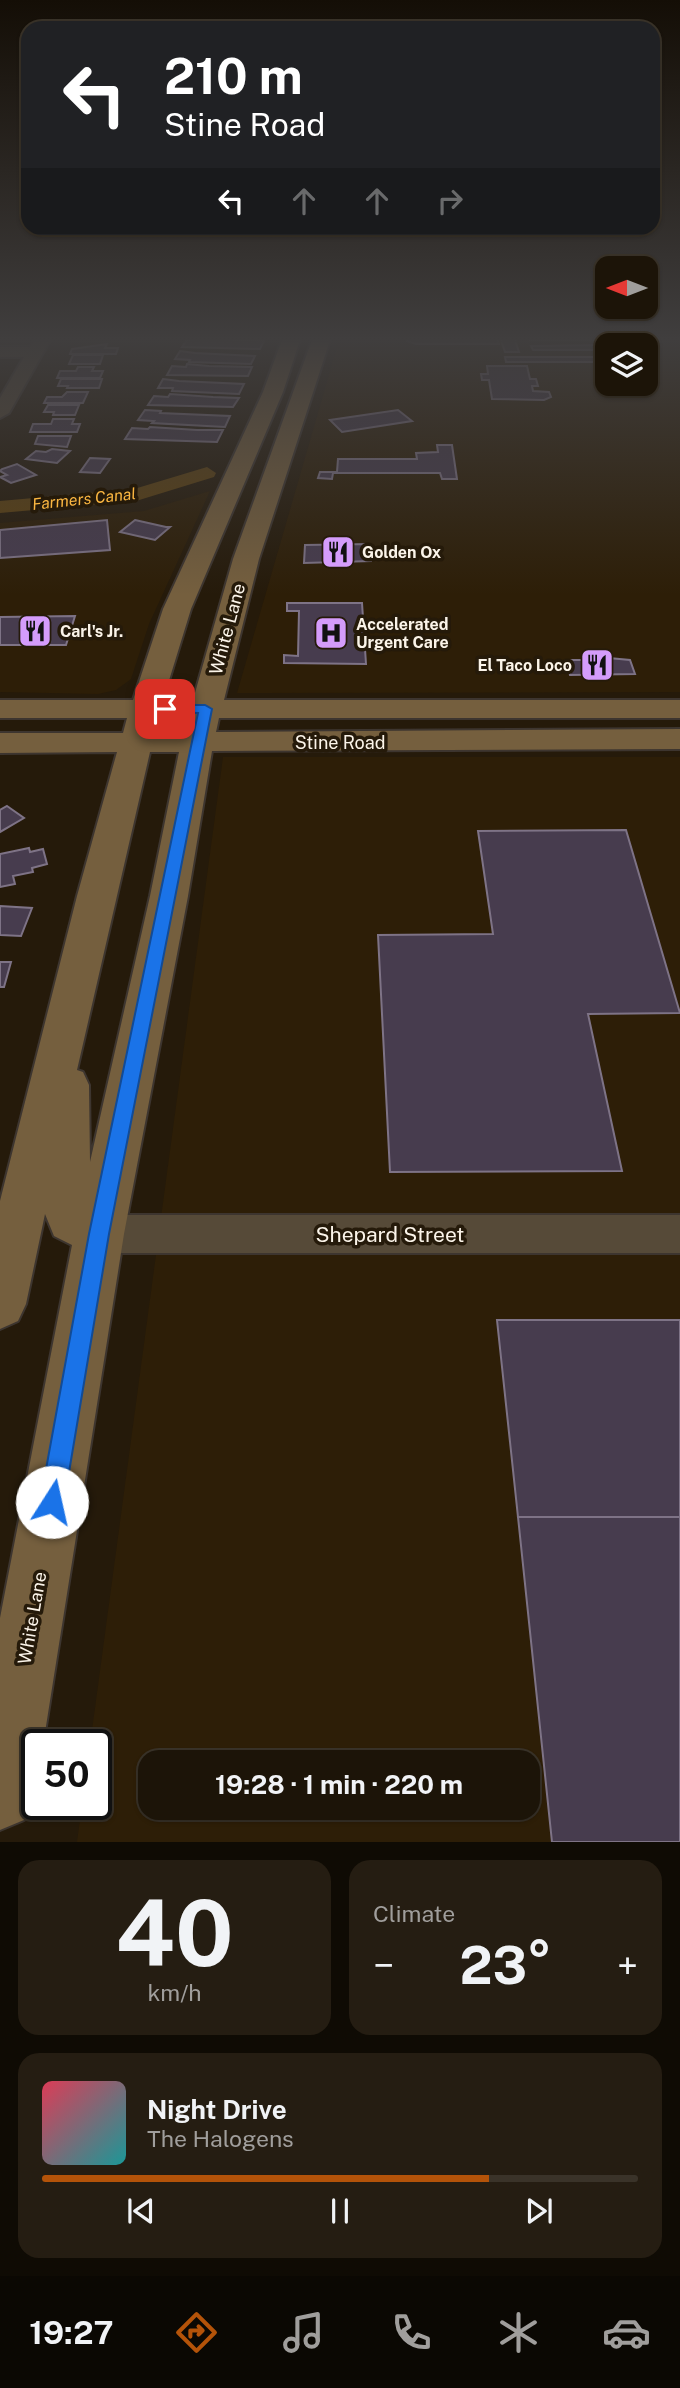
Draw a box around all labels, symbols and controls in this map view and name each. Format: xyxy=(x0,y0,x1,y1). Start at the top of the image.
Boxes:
text: 210 m xyxy=(164,47,303,105)
icon: left xyxy=(49,49,140,140)
text: Stine Road xyxy=(164,106,325,143)
icon: left xyxy=(212,182,250,220)
icon: ahead xyxy=(285,182,323,220)
icon: ahead xyxy=(358,182,396,220)
icon: right xyxy=(431,182,469,220)
north arrow xyxy=(595,256,658,318)
map controls xyxy=(595,256,658,396)
button: layers xyxy=(595,333,658,396)
water label: Farmers Canal xyxy=(31,484,137,514)
restaurant icon: Golden Ox xyxy=(319,533,357,571)
place label: Golden Ox xyxy=(362,543,442,562)
street label: White Lane xyxy=(205,581,249,677)
restaurant icon: Carl's Jr. xyxy=(16,612,54,650)
hospital icon: Accelerated Urgent Care xyxy=(312,614,350,652)
place label: Accelerated Urgent Care xyxy=(356,615,449,652)
place label: Carl's Jr. xyxy=(60,622,123,641)
restaurant icon: El Taco Loco xyxy=(578,646,616,684)
place label: El Taco Loco xyxy=(477,656,572,675)
pin xyxy=(135,679,195,739)
icon: arrive xyxy=(146,690,184,728)
street label: Stine Road xyxy=(295,732,385,753)
street label: Shepard Street xyxy=(315,1222,465,1247)
position arrow xyxy=(15,1465,89,1539)
street label: White Lane xyxy=(14,1570,50,1666)
speed limit sign: 50 xyxy=(21,1729,112,1820)
text: 19:28 · 1 min · 220 m xyxy=(215,1769,463,1800)
text: 40 xyxy=(115,1880,234,1986)
text: Climate xyxy=(373,1900,455,1927)
text: 23° xyxy=(459,1935,552,1996)
text: − xyxy=(373,1943,394,1988)
text: + xyxy=(617,1943,638,1988)
text: km/h xyxy=(147,1979,202,2006)
text: Night Drive xyxy=(147,2094,287,2125)
text: The Halogens xyxy=(147,2125,294,2152)
icon: previous xyxy=(122,2192,160,2230)
icon: pause xyxy=(321,2192,359,2230)
icon: next xyxy=(520,2192,558,2230)
icon: directions xyxy=(172,2308,221,2357)
icon: music xyxy=(279,2308,328,2357)
icon: phone xyxy=(387,2308,436,2357)
icon: climate xyxy=(494,2308,543,2357)
icon: car xyxy=(602,2308,651,2357)
text: 19:27 xyxy=(29,2314,114,2351)

